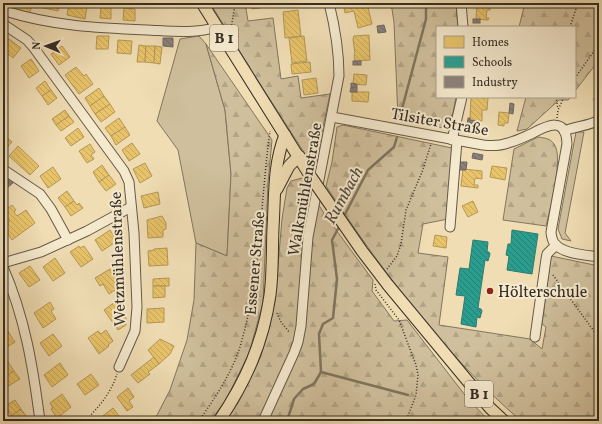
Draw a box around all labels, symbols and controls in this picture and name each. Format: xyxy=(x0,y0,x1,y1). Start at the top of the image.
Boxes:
road number: B 1 xyxy=(210,25,238,51)
north arrow xyxy=(26,26,66,66)
legend xyxy=(436,26,576,98)
text: Homes xyxy=(472,35,509,51)
text: N xyxy=(30,41,45,50)
text: Schools xyxy=(472,55,512,71)
text: Industry xyxy=(472,75,518,91)
street label: Tilsiter Straße xyxy=(389,104,490,142)
street label: Walkmühlenstraße xyxy=(283,121,329,258)
water label: Rumbach xyxy=(319,163,369,229)
street label: Wetzmühlenstraße xyxy=(106,191,132,327)
street label: Essener Straße xyxy=(240,210,271,316)
place label: Hölterschule xyxy=(498,282,587,304)
marker: Hölterschule xyxy=(485,286,495,296)
road number: B 1 xyxy=(465,381,493,407)

